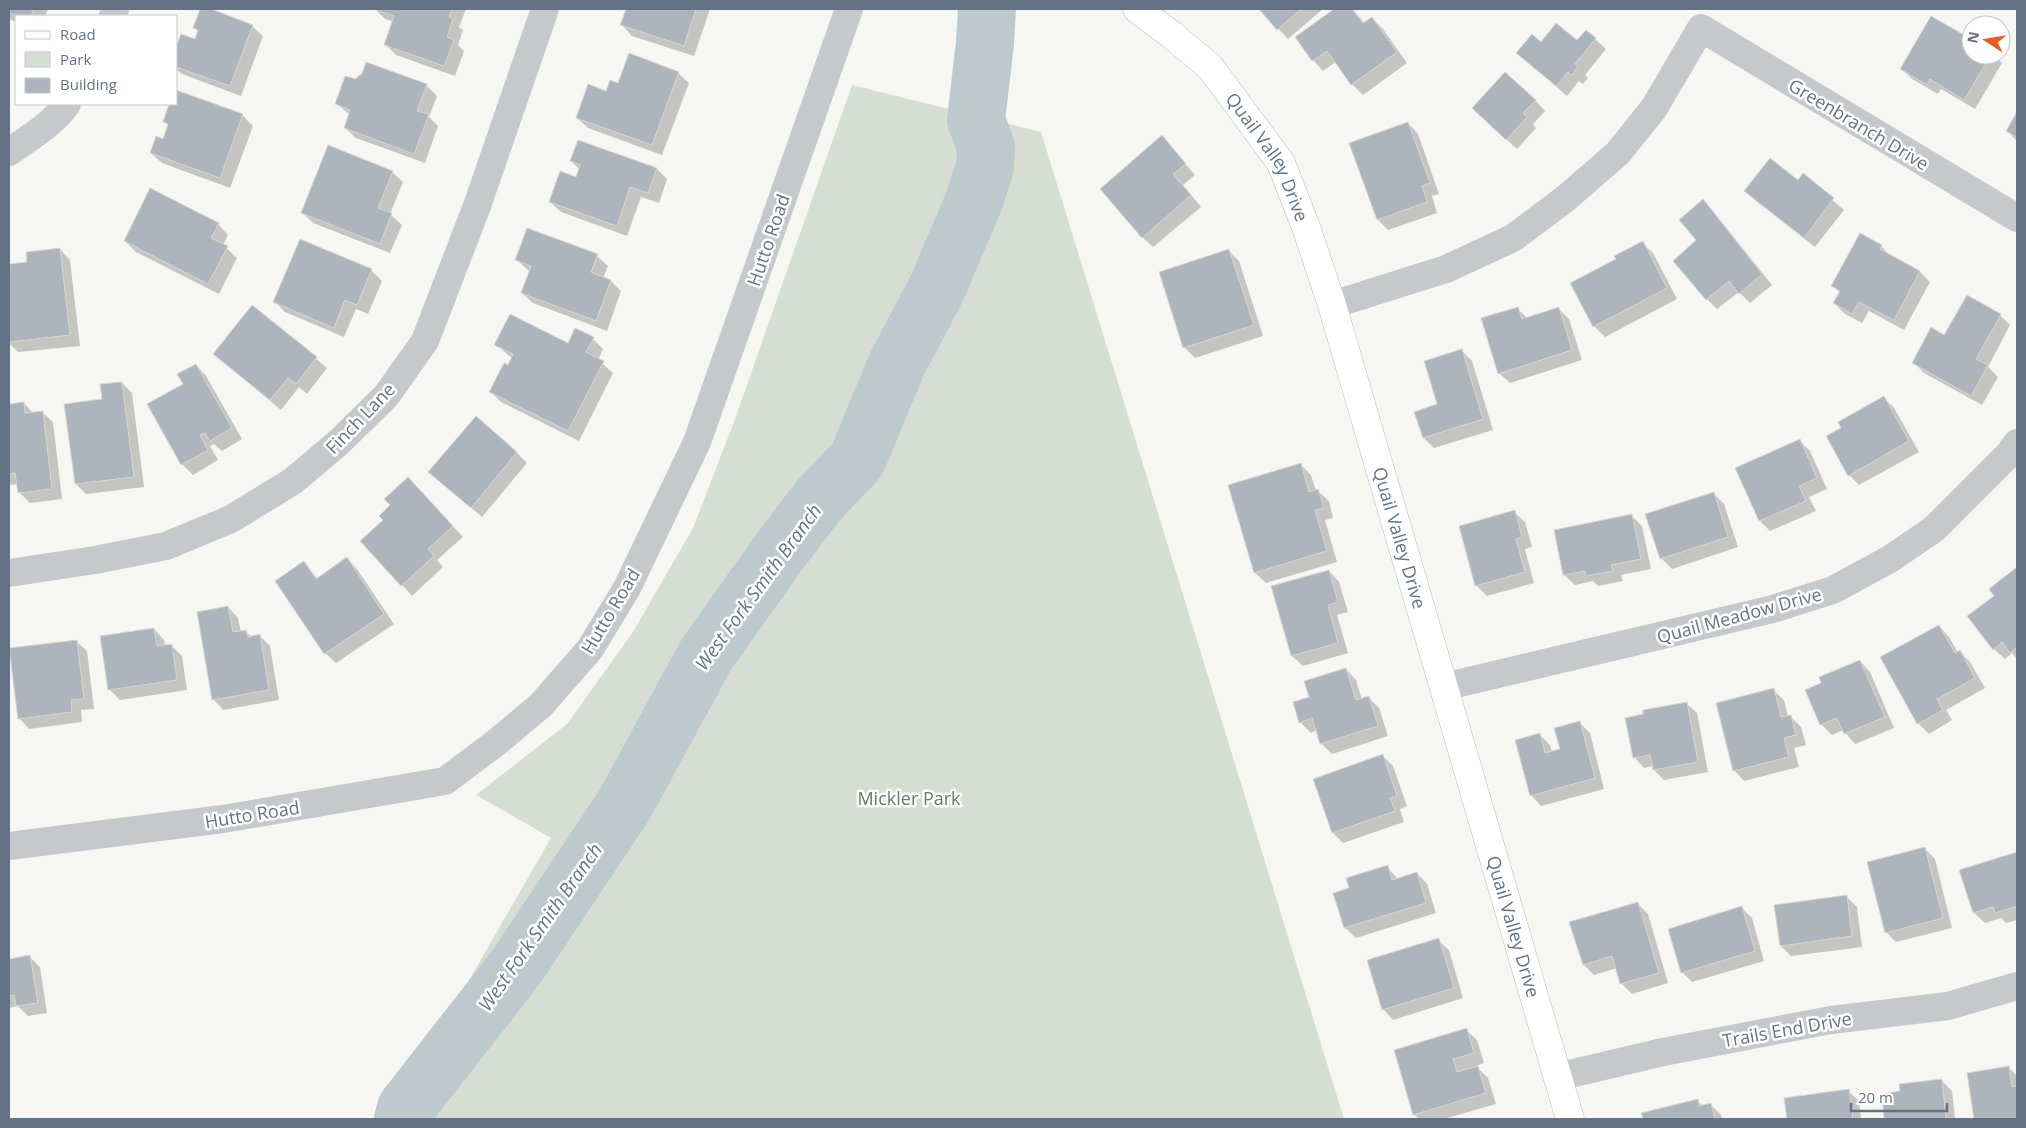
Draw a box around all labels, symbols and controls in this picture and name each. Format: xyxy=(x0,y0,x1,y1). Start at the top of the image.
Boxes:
legend xyxy=(15,15,178,105)
north arrow xyxy=(1961,15,2011,65)
text: Road xyxy=(60,24,96,44)
text: N xyxy=(1962,30,1983,45)
text: Park xyxy=(60,49,91,69)
street label: Greenbranch Drive xyxy=(1784,73,1934,175)
text: Building xyxy=(60,74,117,94)
street label: Quail Valley Drive xyxy=(1221,88,1314,225)
street label: Hutto Road xyxy=(741,191,795,289)
street label: Finch Lane xyxy=(320,377,400,459)
street label: Quail Valley Drive xyxy=(1368,464,1432,611)
water label: West Fork Smith Branch xyxy=(689,499,827,675)
street label: Hutto Road xyxy=(575,564,645,658)
street label: Quail Meadow Drive xyxy=(1654,581,1824,649)
park label: Mickler Park xyxy=(857,786,961,810)
street label: Hutto Road xyxy=(203,795,301,833)
water label: West Fork Smith Branch xyxy=(472,838,608,1016)
street label: Quail Valley Drive xyxy=(1482,853,1546,1000)
street label: Trails End Drive xyxy=(1721,1006,1853,1052)
scale bar xyxy=(1851,1080,1947,1112)
text: 20 m xyxy=(1858,1087,1893,1107)

